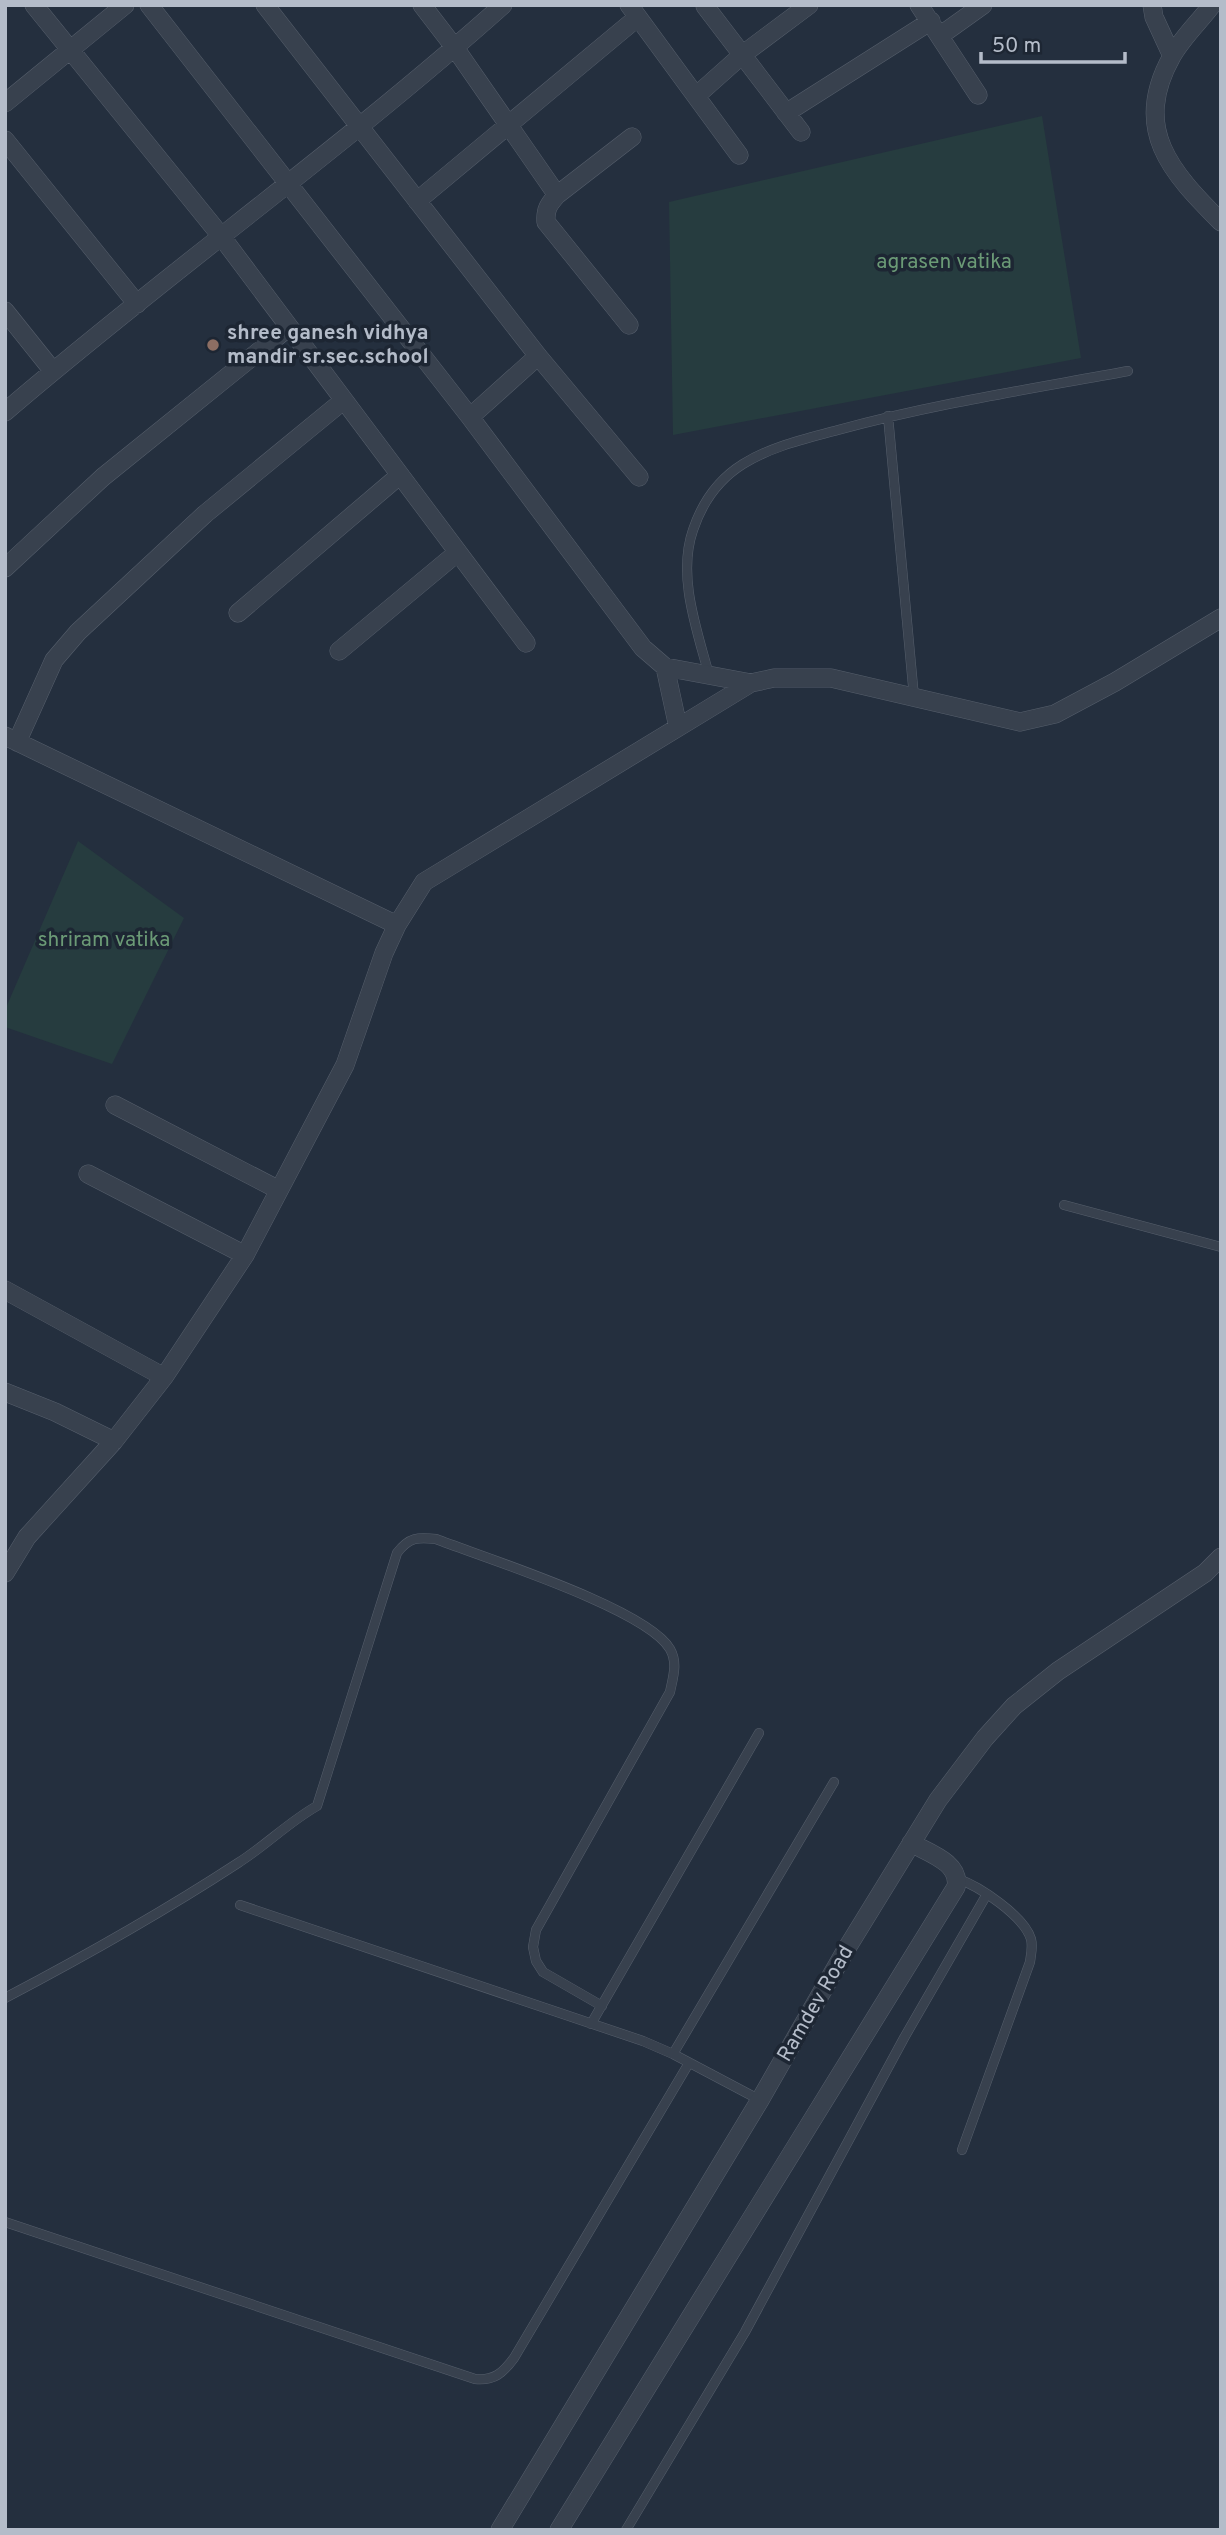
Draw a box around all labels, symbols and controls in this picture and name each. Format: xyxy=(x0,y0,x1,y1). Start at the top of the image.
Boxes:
scale bar xyxy=(981,21,1124,65)
text: 50 m xyxy=(992,33,1041,60)
park label: agrasen vatika xyxy=(876,249,1012,276)
place label: shree ganesh vidhya mandir sr.sec.school xyxy=(227,320,429,371)
marker: shree ganesh vidhya mandir sr.sec.school xyxy=(205,337,221,353)
park label: shriram vatika xyxy=(38,927,170,954)
street label: Ramdev Road xyxy=(772,1941,860,2067)

